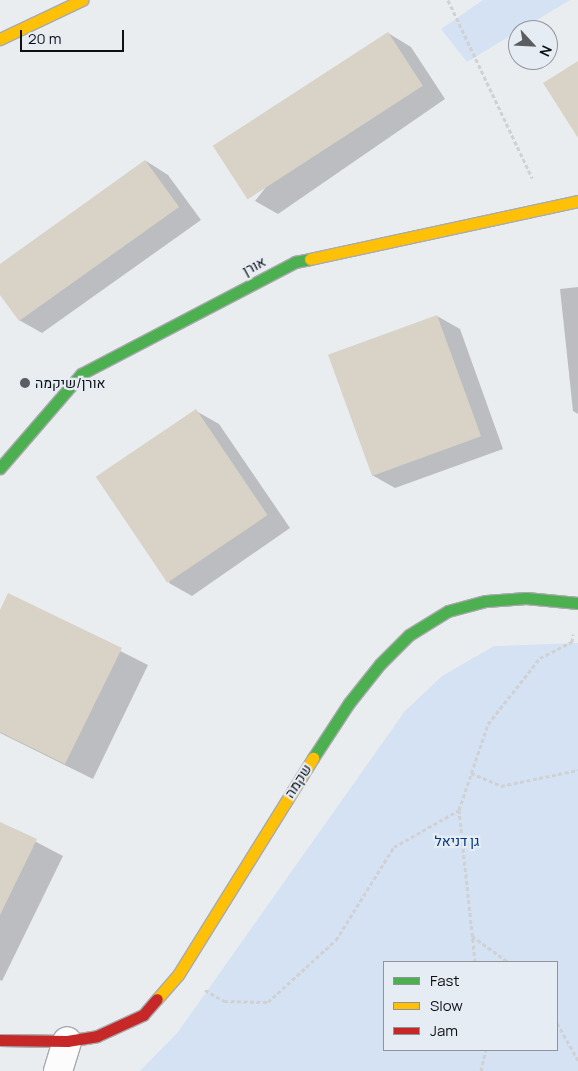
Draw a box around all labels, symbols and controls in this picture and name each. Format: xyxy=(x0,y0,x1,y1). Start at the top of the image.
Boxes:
scale bar xyxy=(22,20,126,52)
north arrow xyxy=(508,20,558,70)
text: 20 m xyxy=(28,28,61,49)
text: N xyxy=(535,43,557,60)
street label: אורן xyxy=(239,253,269,279)
place label: אורן/שיקמה xyxy=(35,375,106,391)
marker: אורן/שיקמה xyxy=(19,377,31,389)
street label: שקמה xyxy=(281,761,315,801)
park label: גן דניאל xyxy=(434,833,480,849)
legend xyxy=(383,961,558,1051)
text: Fast xyxy=(430,970,459,991)
text: Slow xyxy=(430,995,463,1016)
text: Jam xyxy=(430,1020,458,1041)

